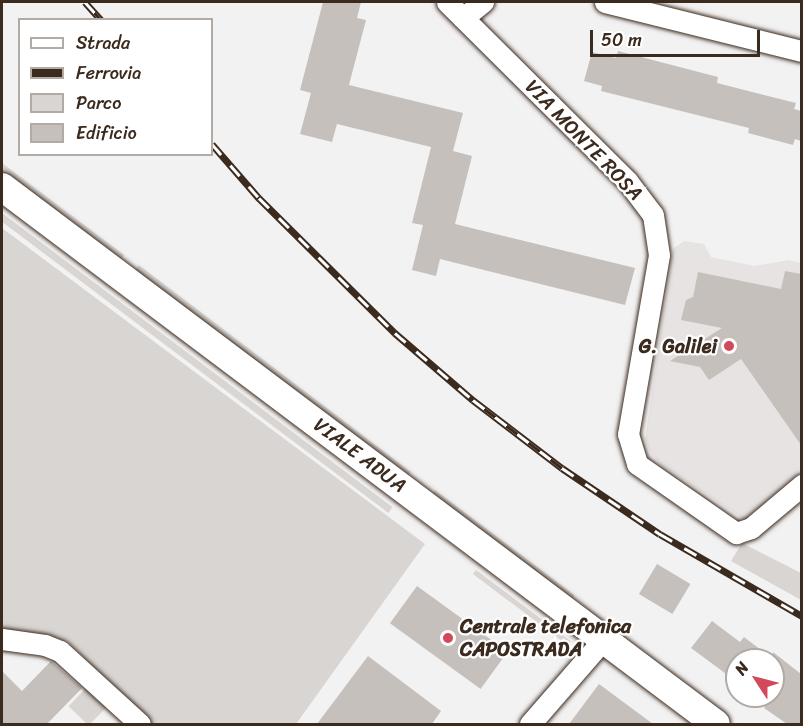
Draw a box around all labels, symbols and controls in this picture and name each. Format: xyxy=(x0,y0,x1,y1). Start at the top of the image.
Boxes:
legend xyxy=(18,18,213,156)
scale bar xyxy=(593,18,762,56)
text: 50 m xyxy=(601,24,642,56)
text: Strada xyxy=(76,27,130,59)
text: Ferrovia xyxy=(76,57,141,89)
street label: VIA MONTE ROSA xyxy=(520,75,648,205)
text: Parco xyxy=(76,87,121,119)
text: Edificio xyxy=(76,117,137,149)
place label: G. Galilei xyxy=(639,334,717,358)
marker: G. Galilei xyxy=(722,339,736,353)
street label: VIALE ADUA xyxy=(309,412,411,498)
place label: Centrale telefonica CAPOSTRADA xyxy=(460,614,631,661)
marker: Centrale telefonica CAPOSTRADA xyxy=(441,631,455,645)
north arrow xyxy=(725,648,785,708)
text: N xyxy=(727,655,757,681)

